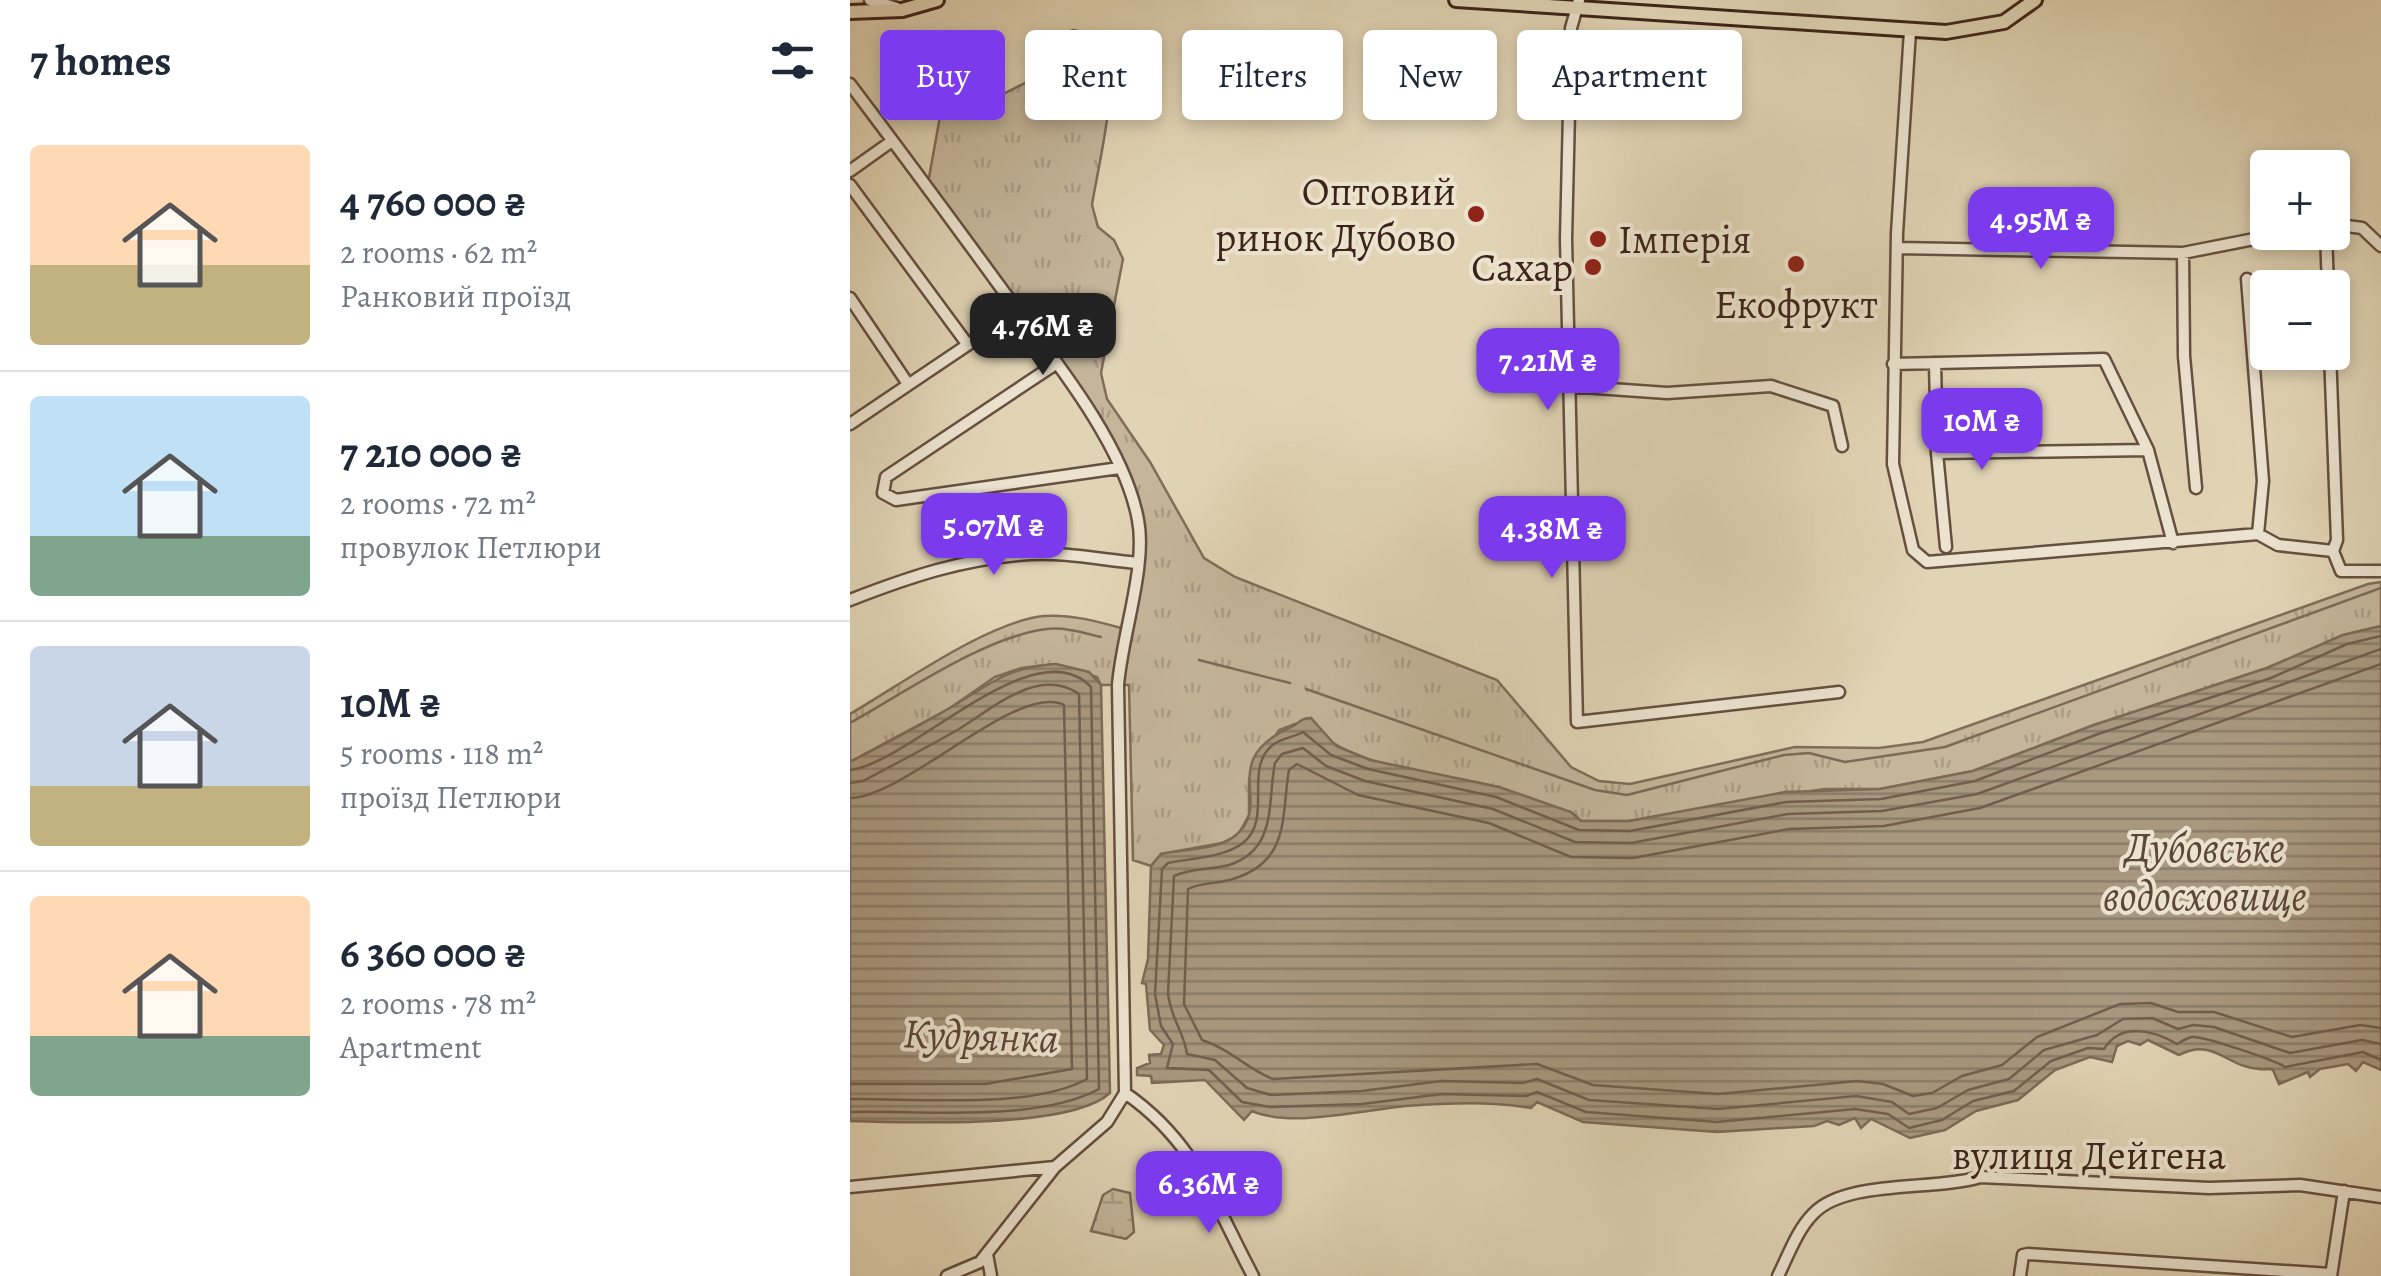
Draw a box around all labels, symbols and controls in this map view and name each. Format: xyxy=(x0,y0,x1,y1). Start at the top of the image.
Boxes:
chip: Buy xyxy=(880,30,1005,120)
chip: Rent xyxy=(1025,30,1162,120)
chip: Filters xyxy=(1182,30,1343,120)
chip: New xyxy=(1363,30,1497,120)
chip: Apartment xyxy=(1517,30,1742,120)
text: 7 homes xyxy=(30,32,171,89)
icon: filters xyxy=(765,33,820,88)
map controls xyxy=(2250,150,2350,370)
button: + xyxy=(2250,150,2350,250)
place label: Оптовий ринок Дубово xyxy=(1215,164,1456,265)
text: 4 760 000 ₴ xyxy=(340,173,526,230)
icon: home xyxy=(110,185,230,305)
pin: 4.95M ₴ xyxy=(1949,187,2133,272)
text: 4.95M ₴ xyxy=(1990,197,2092,241)
marker: Оптовий ринок Дубово xyxy=(1465,203,1487,225)
place label: Імперія xyxy=(1618,212,1751,267)
marker: Імперія xyxy=(1587,228,1609,250)
text: 2 rooms · 62 m² xyxy=(340,230,537,274)
place label: Сахар xyxy=(1471,240,1573,295)
marker: Екофрукт xyxy=(1785,253,1807,275)
marker: Сахар xyxy=(1582,256,1604,278)
button: − xyxy=(2250,270,2350,370)
text: Ранковий проїзд xyxy=(340,274,571,318)
place label: Екофрукт xyxy=(1714,277,1878,332)
pin: 4.76M ₴ xyxy=(951,293,1135,378)
text: 4.76M ₴ xyxy=(992,303,1094,347)
pin: 7.21M ₴ xyxy=(1456,328,1640,413)
text: 7.21M ₴ xyxy=(1498,338,1598,382)
pin: 10M ₴ xyxy=(1912,388,2052,473)
text: 10M ₴ xyxy=(1943,398,2021,442)
text: 7 210 000 ₴ xyxy=(340,424,522,481)
icon: home xyxy=(110,436,230,556)
text: 2 rooms · 72 m² xyxy=(340,481,536,525)
pin: 5.07M ₴ xyxy=(902,493,1086,578)
pin: 4.38M ₴ xyxy=(1460,496,1644,581)
text: 5.07M ₴ xyxy=(943,503,1045,547)
text: 4.38M ₴ xyxy=(1501,506,1603,550)
text: провулок Петлюри xyxy=(340,525,602,569)
text: 10M ₴ xyxy=(340,674,441,731)
icon: home xyxy=(110,686,230,806)
text: 5 rooms · 118 m² xyxy=(340,731,543,775)
text: проїзд Петлюри xyxy=(340,775,562,819)
water label: Дубовське водосховище xyxy=(2103,819,2307,924)
text: 6 360 000 ₴ xyxy=(340,924,526,981)
icon: home xyxy=(110,936,230,1056)
text: 2 rooms · 78 m² xyxy=(340,981,536,1025)
water label: Кудрянка xyxy=(902,1004,1060,1067)
text: Apartment xyxy=(340,1025,482,1069)
street label: вулиця Дейгена xyxy=(1952,1128,2226,1183)
pin: 6.36M ₴ xyxy=(1117,1151,1301,1236)
text: 6.36M ₴ xyxy=(1158,1161,1260,1205)

